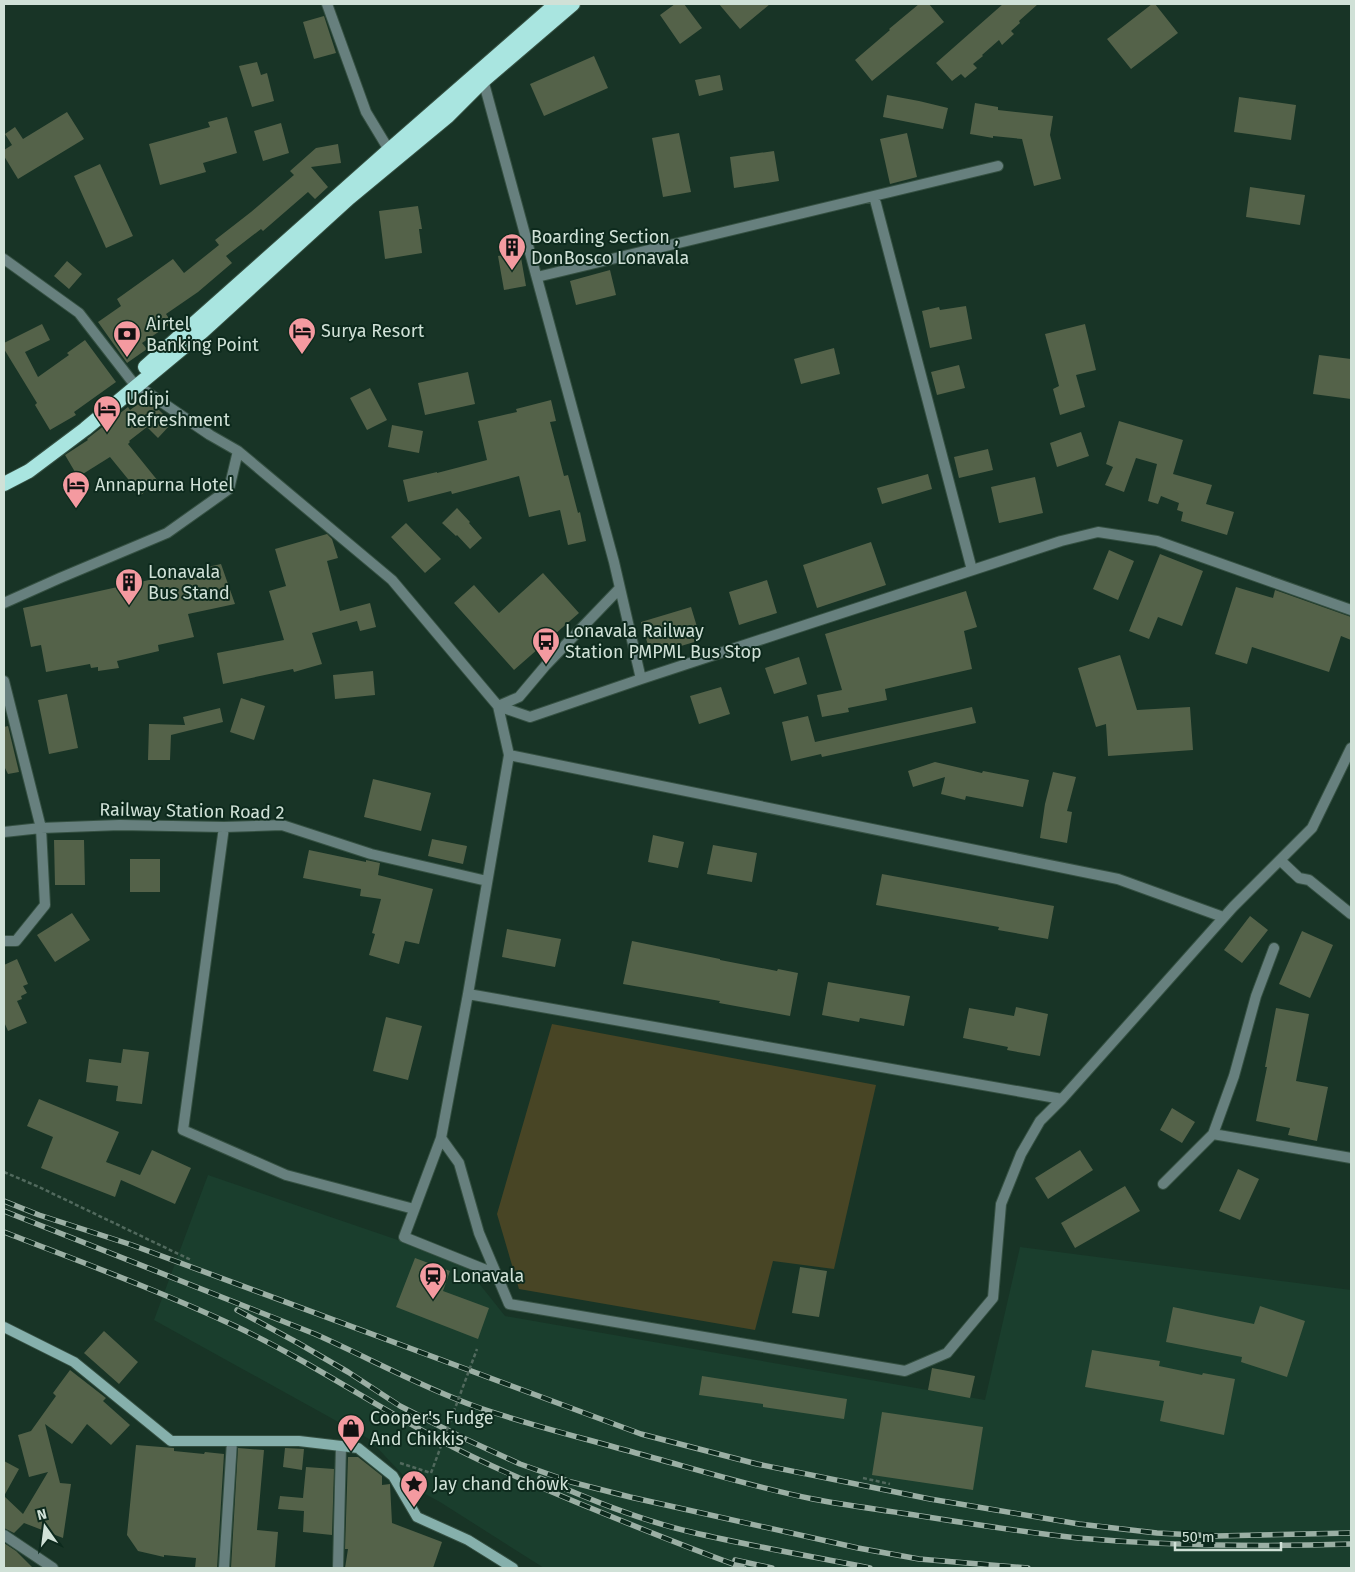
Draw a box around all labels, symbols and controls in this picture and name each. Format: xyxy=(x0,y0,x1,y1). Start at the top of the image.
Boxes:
place label: Boarding Section , DonBosco Lonavala xyxy=(531,226,689,269)
building icon: Boarding Section , DonBosco Lonavala xyxy=(497,232,527,271)
place label: Airtel Banking Point xyxy=(146,313,259,356)
hotel icon: Surya Resort xyxy=(287,316,317,355)
bank icon: Airtel Banking Point xyxy=(112,319,142,358)
place label: Surya Resort xyxy=(321,320,425,342)
place label: Udipi Refreshment xyxy=(126,388,230,431)
hotel icon: Udipi Refreshment xyxy=(92,394,122,433)
hotel icon: Annapurna Hotel xyxy=(61,470,91,509)
place label: Annapurna Hotel xyxy=(95,474,234,496)
place label: Lonavala Bus Stand xyxy=(148,561,230,604)
building icon: Lonavala Bus Stand xyxy=(114,567,144,606)
place label: Lonavala Railway Station PMPML Bus Stop xyxy=(565,620,762,663)
bus stop icon: Lonavala Railway Station PMPML Bus Stop xyxy=(531,626,561,665)
street label: Railway Station Road 2 xyxy=(99,798,285,824)
station icon: Lonavala xyxy=(418,1261,448,1300)
place label: Lonavala xyxy=(452,1265,524,1287)
place label: Cooper's Fudge And Chikkis xyxy=(370,1407,494,1450)
shop icon: Cooper's Fudge And Chikkis xyxy=(336,1413,366,1452)
place icon: Jay chand chowk xyxy=(399,1469,429,1508)
place label: Jay chand chowk xyxy=(433,1473,569,1495)
north arrow xyxy=(20,1502,70,1552)
text: N xyxy=(35,1505,49,1524)
scale bar xyxy=(1175,1520,1281,1552)
text: 50 m xyxy=(1182,1528,1215,1546)

